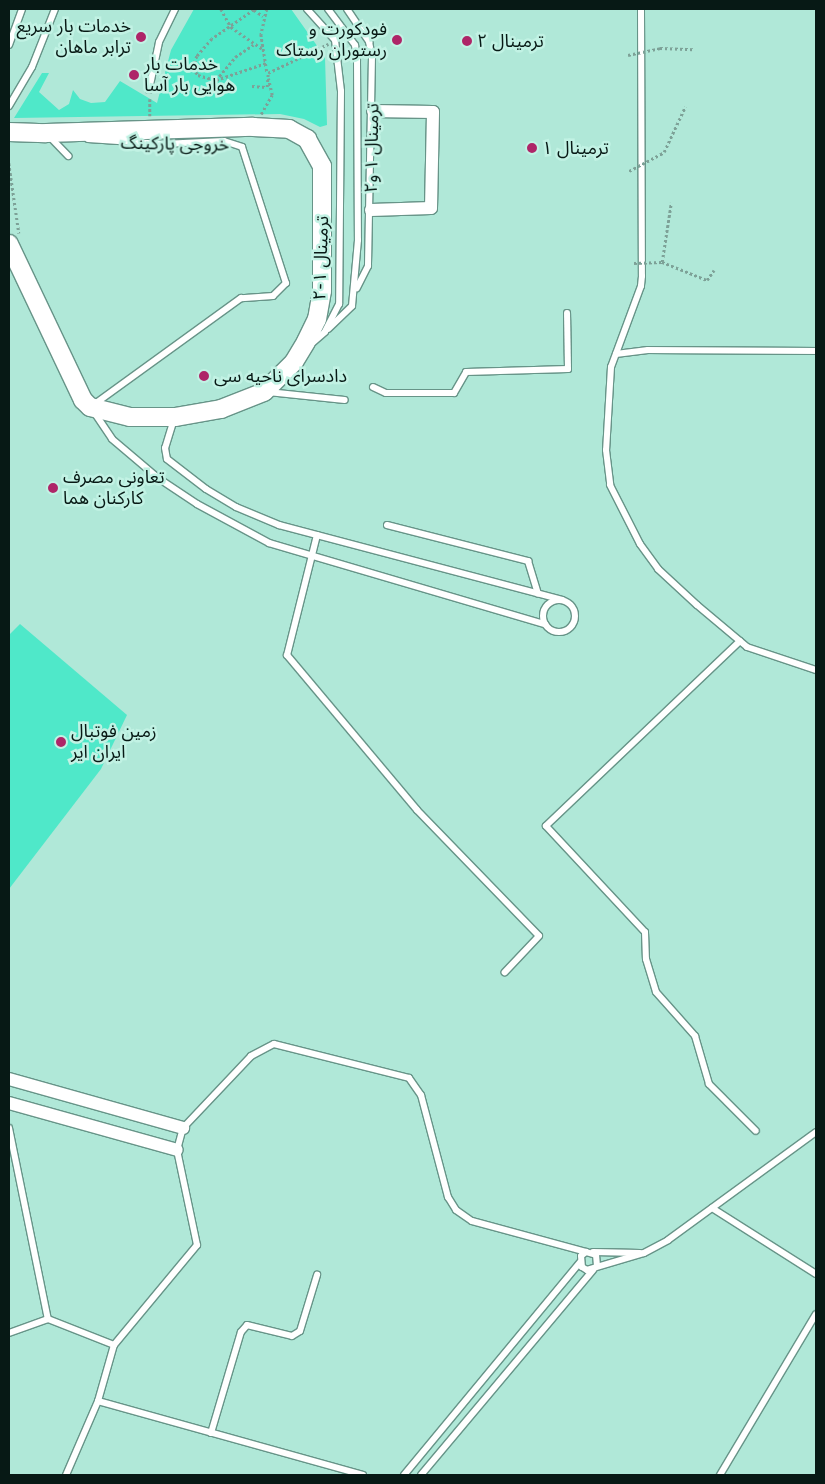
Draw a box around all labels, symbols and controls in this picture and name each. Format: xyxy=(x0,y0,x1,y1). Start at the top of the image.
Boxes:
place label: خدمات بار سریع ترابر ماهان xyxy=(17,16,131,58)
place label: فودکورت و رستوران رستاک xyxy=(276,19,387,62)
place label: ترمینال ۲ xyxy=(477,30,544,52)
marker: خدمات بار سریع ترابر ماهان xyxy=(135,31,147,43)
marker: فودکورت و رستوران رستاک xyxy=(391,34,403,46)
marker: ترمینال ۲ xyxy=(461,35,473,47)
place label: خدمات بار هوایی بار آسا xyxy=(144,54,235,96)
marker: خدمات بار هوایی بار آسا xyxy=(128,69,140,81)
street label: ترمینال ۱ و۲ xyxy=(360,103,384,193)
street label: خروجی پارکینگ xyxy=(120,132,230,156)
place label: ترمینال ۱ xyxy=(542,137,609,159)
marker: ترمینال ۱ xyxy=(526,142,538,154)
street label: ترمینال ۱-۲ xyxy=(309,215,333,301)
place label: دادسرای ناحیه سی xyxy=(214,365,347,387)
marker: دادسرای ناحیه سی xyxy=(198,370,210,382)
place label: تعاونی مصرف کارکنان هما xyxy=(63,467,165,509)
marker: تعاونی مصرف کارکنان هما xyxy=(47,482,59,494)
place label: زمین فوتبال ایران ایر xyxy=(71,721,157,764)
marker: زمین فوتبال ایران ایر xyxy=(55,736,67,748)

